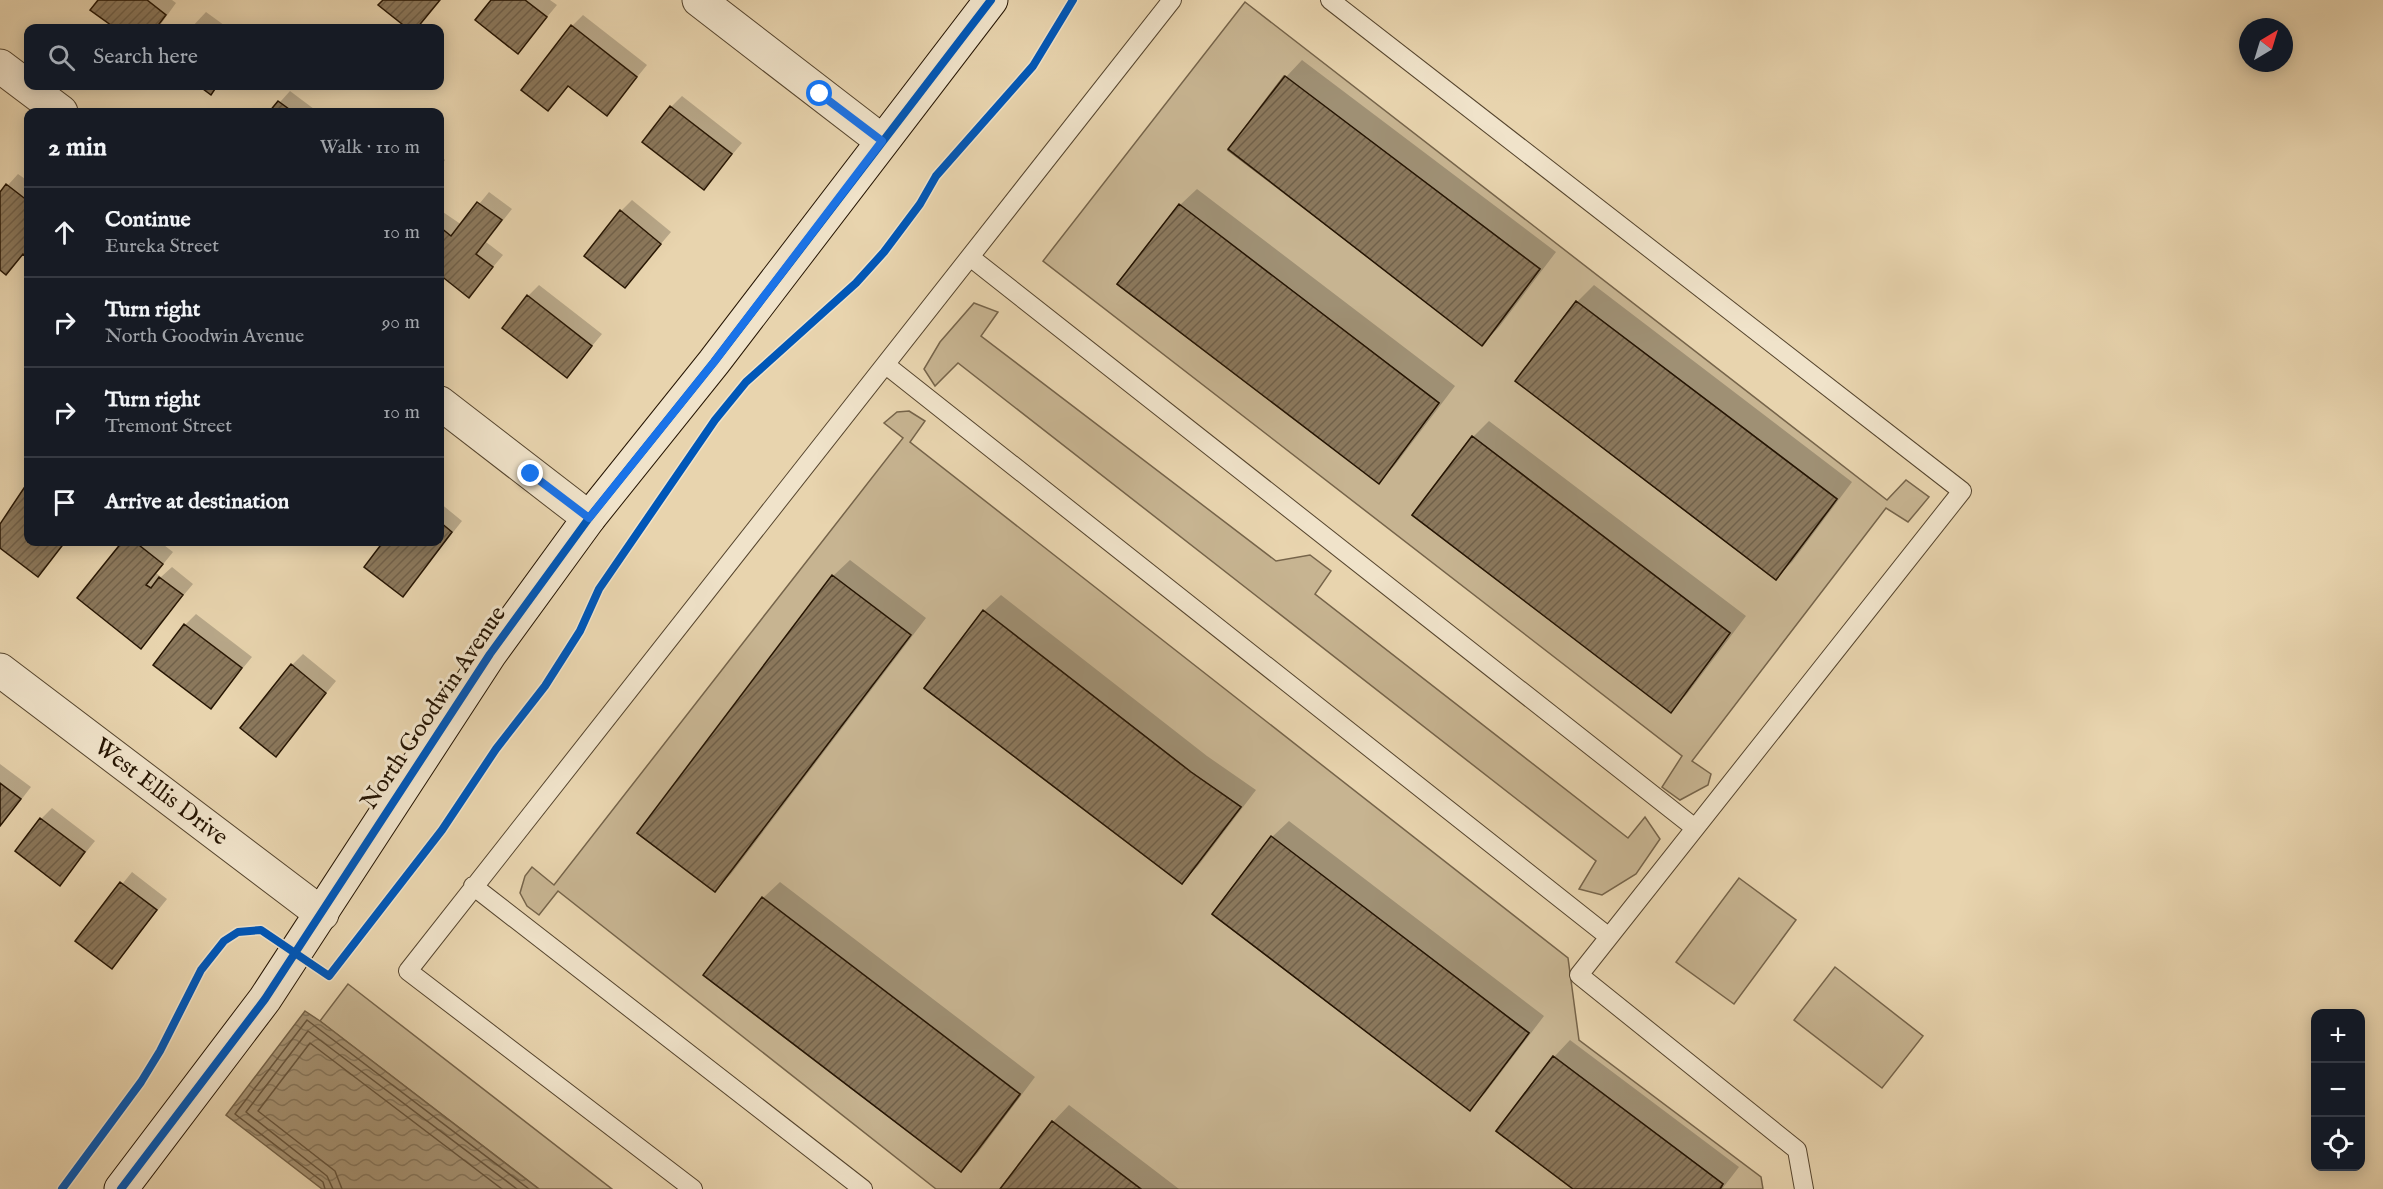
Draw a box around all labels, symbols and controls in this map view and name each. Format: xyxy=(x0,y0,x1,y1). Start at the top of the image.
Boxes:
north arrow xyxy=(2239,18,2293,72)
search box xyxy=(24,24,444,90)
icon: search xyxy=(45,41,78,74)
text: Search here xyxy=(93,43,198,71)
route start xyxy=(806,80,832,106)
text: 2 min xyxy=(48,131,107,164)
text: Walk · 110 m xyxy=(320,135,420,160)
text: Continue xyxy=(105,206,191,234)
icon: ahead xyxy=(48,216,81,249)
text: 10 m xyxy=(383,220,420,245)
text: Eureka Street xyxy=(105,234,219,259)
text: Turn right xyxy=(105,296,200,324)
icon: right xyxy=(48,306,81,339)
text: 90 m xyxy=(382,310,420,335)
text: North Goodwin Avenue xyxy=(105,324,304,349)
text: Turn right xyxy=(105,386,200,414)
icon: right xyxy=(48,396,81,429)
text: 10 m xyxy=(383,400,420,425)
text: Tremont Street xyxy=(105,414,232,439)
route end xyxy=(517,460,543,486)
icon: arrive xyxy=(48,486,81,519)
text: Arrive at destination xyxy=(105,488,289,516)
street label: North Goodwin Avenue xyxy=(354,600,514,816)
street label: West Ellis Drive xyxy=(88,731,234,853)
map controls xyxy=(2311,1009,2365,1171)
button: + xyxy=(2311,1009,2365,1063)
button: − xyxy=(2311,1063,2365,1117)
button: locate xyxy=(2311,1117,2365,1171)

